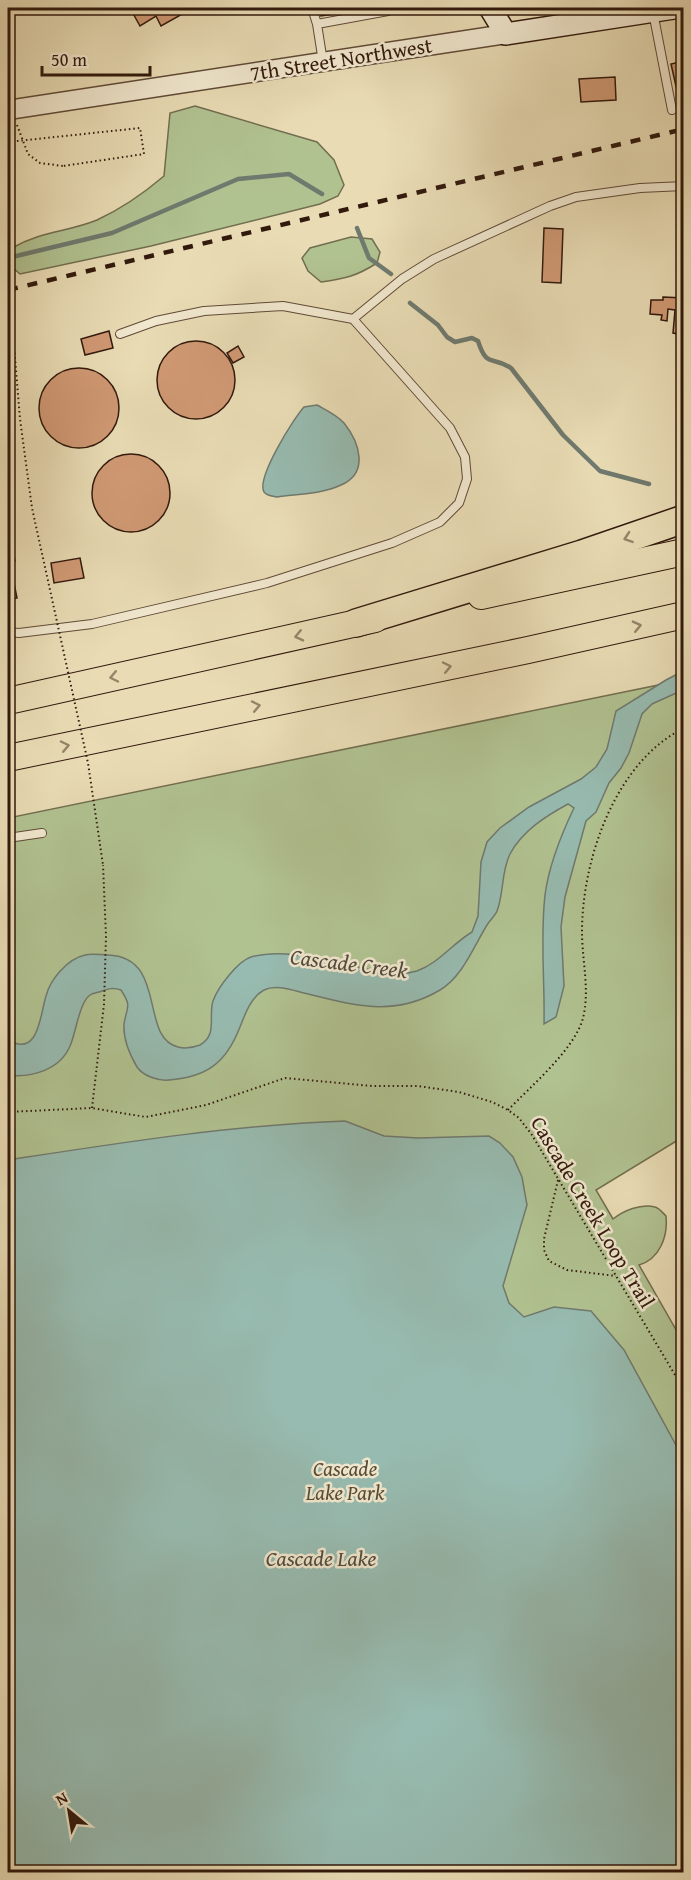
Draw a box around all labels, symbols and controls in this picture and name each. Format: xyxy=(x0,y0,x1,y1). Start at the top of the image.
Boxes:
street label: 7th Street Northwest xyxy=(248,29,435,89)
scale bar xyxy=(42,39,150,77)
text: 50 m xyxy=(51,46,87,73)
one-way arrow xyxy=(623,531,634,544)
one-way arrow xyxy=(632,620,642,633)
one-way arrow xyxy=(294,628,304,641)
one-way arrow xyxy=(441,661,451,674)
one-way arrow xyxy=(109,670,119,683)
one-way arrow xyxy=(250,700,260,713)
one-way arrow xyxy=(59,740,69,753)
water label: Cascade Creek xyxy=(289,940,410,986)
street label: Cascade Creek Loop Trail xyxy=(523,1110,663,1314)
park label: Cascade Lake Park xyxy=(305,1453,385,1508)
water label: Cascade Lake xyxy=(266,1542,376,1574)
north arrow xyxy=(39,1781,99,1841)
text: N xyxy=(51,1785,72,1811)

